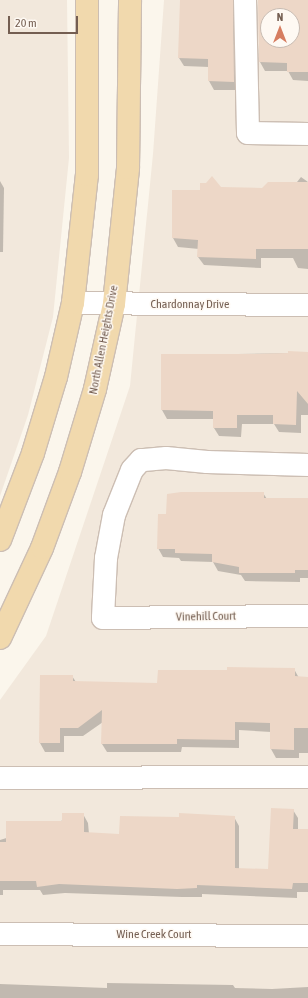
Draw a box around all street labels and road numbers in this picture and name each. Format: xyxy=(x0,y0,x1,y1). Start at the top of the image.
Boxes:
street label: North Allen Heights Drive xyxy=(86,284,122,396)
street label: Chardonnay Drive xyxy=(151,298,229,312)
street label: Vinehill Court xyxy=(176,609,236,625)
street label: Wine Creek Court xyxy=(117,928,191,942)

